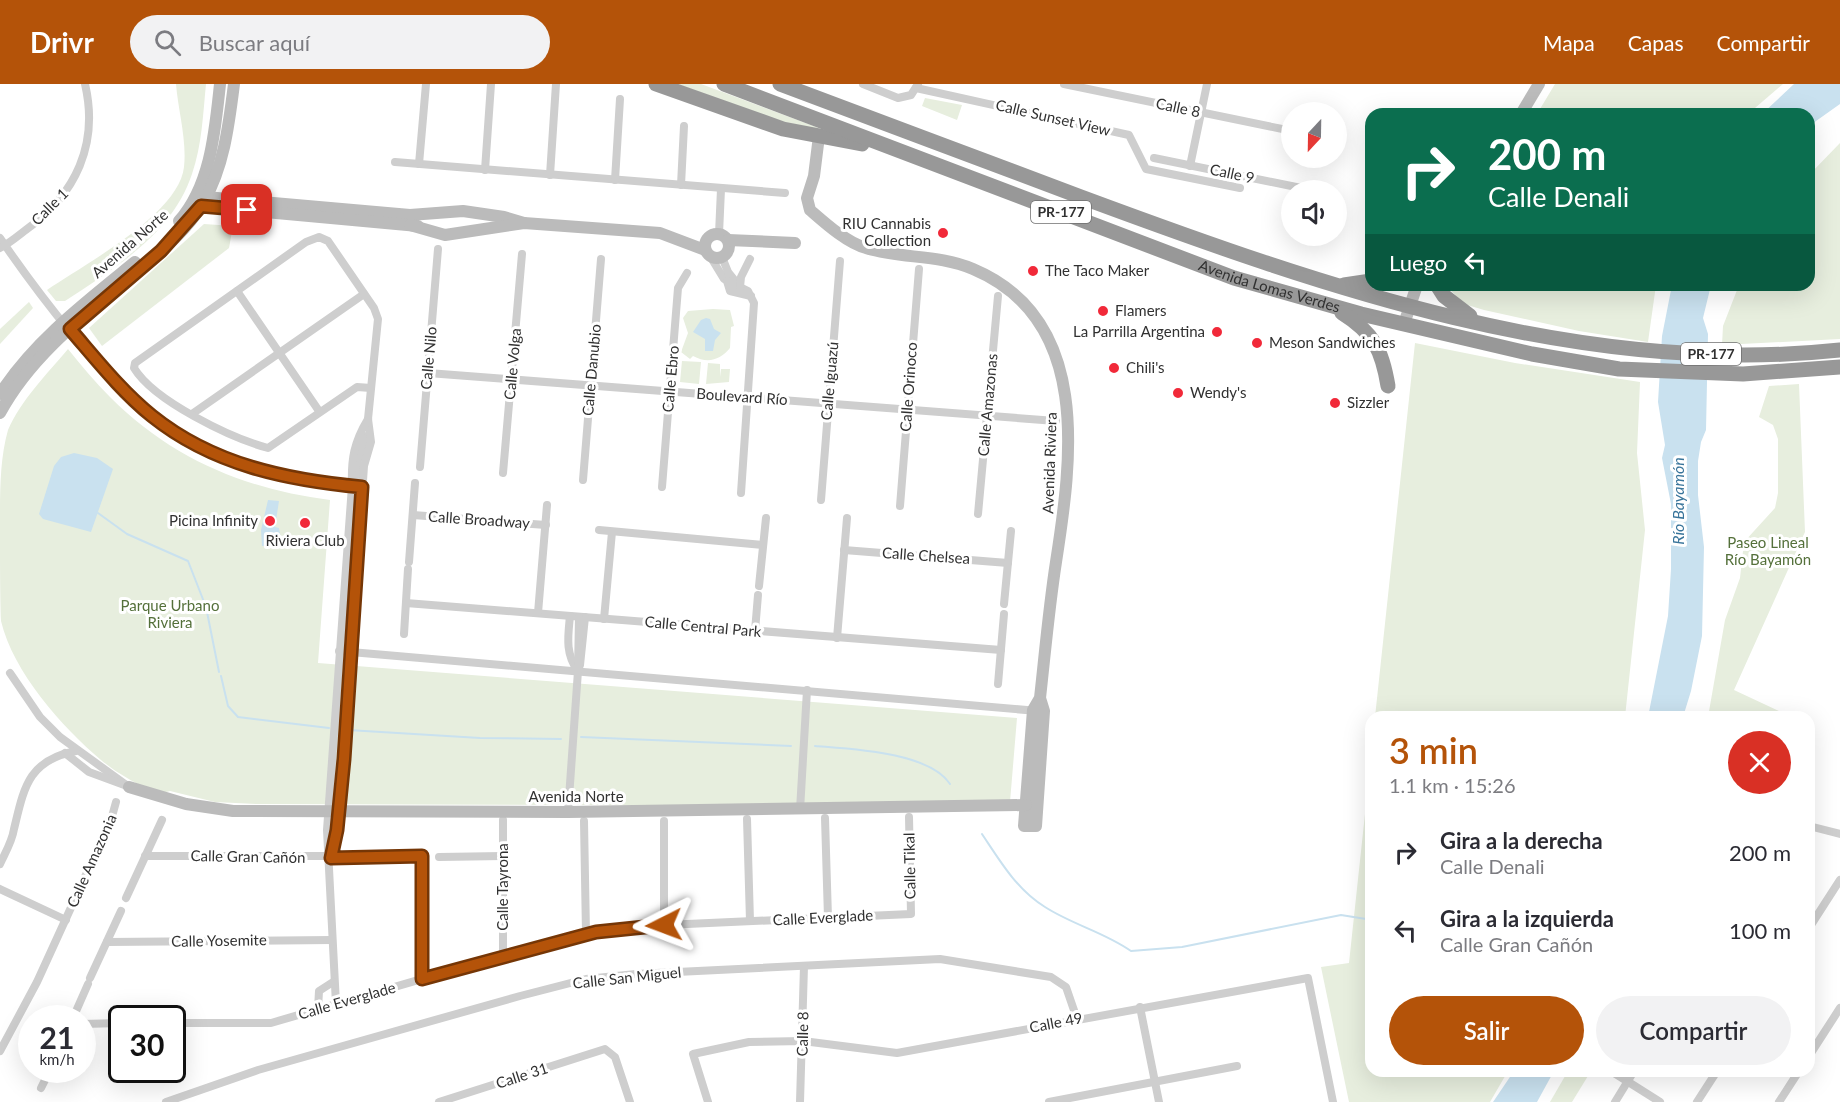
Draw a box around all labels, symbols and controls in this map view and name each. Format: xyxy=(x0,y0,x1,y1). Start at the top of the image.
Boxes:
search box xyxy=(130,15,550,69)
text: Drivr xyxy=(30,25,94,59)
icon: search xyxy=(151,26,184,59)
text: Buscar aquí xyxy=(199,29,310,56)
text: Mapa xyxy=(1543,30,1595,55)
text: Capas xyxy=(1628,30,1684,55)
text: Compartir xyxy=(1717,30,1810,55)
street label: Calle 8 xyxy=(1154,94,1202,121)
street label: Calle Sunset View xyxy=(994,95,1113,139)
north arrow xyxy=(1281,102,1347,168)
map controls xyxy=(1281,102,1347,246)
text: 200 m xyxy=(1488,129,1606,179)
icon: right xyxy=(1389,132,1467,210)
street label: Calle 9 xyxy=(1208,160,1256,187)
button: sound xyxy=(1281,180,1347,246)
text: Calle Denali xyxy=(1488,180,1629,213)
street label: Calle 1 xyxy=(27,184,72,229)
pin xyxy=(221,184,272,235)
icon: arrive xyxy=(230,193,263,226)
road number: PR-177 xyxy=(1031,201,1091,223)
street label: Avenida Norte xyxy=(88,205,171,281)
place label: RIU Cannabis Collection xyxy=(842,214,931,249)
marker: RIU Cannabis Collection xyxy=(936,226,950,240)
icon: left xyxy=(1459,246,1492,279)
text: Luego xyxy=(1389,249,1447,276)
street label: Avenida Lomas Verdes xyxy=(1196,255,1342,316)
place label: The Taco Maker xyxy=(1045,261,1150,279)
marker: The Taco Maker xyxy=(1026,264,1040,278)
place label: Flamers xyxy=(1115,301,1167,319)
marker: Flamers xyxy=(1096,304,1110,318)
place label: La Parrilla Argentina xyxy=(1073,322,1205,340)
street label: Calle Danubio xyxy=(578,323,604,417)
marker: La Parrilla Argentina xyxy=(1210,325,1224,339)
street label: Calle Nilo xyxy=(416,326,440,390)
street label: Calle Volga xyxy=(500,327,524,401)
place label: Meson Sandwiches xyxy=(1269,333,1395,351)
marker: Meson Sandwiches xyxy=(1250,336,1264,350)
street label: Calle Iguazú xyxy=(817,341,841,421)
street label: Calle Orinoco xyxy=(896,342,920,432)
road number: PR-177 xyxy=(1681,343,1741,365)
street label: Calle Ebro xyxy=(658,345,682,413)
street label: Calle Amazonas xyxy=(974,353,1000,457)
place label: Chili's xyxy=(1126,358,1165,376)
marker: Chili's xyxy=(1107,361,1121,375)
place label: Wendy's xyxy=(1190,383,1247,401)
street label: Boulevard Río xyxy=(696,384,788,408)
marker: Wendy's xyxy=(1171,386,1185,400)
place label: Sizzler xyxy=(1347,393,1390,411)
marker: Sizzler xyxy=(1328,396,1342,410)
street label: Avenida Riviera xyxy=(1038,412,1060,514)
water label: Río Bayamón xyxy=(1668,457,1687,545)
street label: Calle Broadway xyxy=(428,506,531,532)
place label: Picina Infinity xyxy=(169,511,258,529)
marker: Picina Infinity xyxy=(263,514,277,528)
marker: Riviera Club xyxy=(298,516,312,530)
place label: Riviera Club xyxy=(265,531,345,549)
park label: Paseo Lineal Río Bayamón xyxy=(1725,533,1811,568)
street label: Calle Chelsea xyxy=(882,543,971,567)
park label: Parque Urbano Riviera xyxy=(121,596,219,631)
street label: Calle Central Park xyxy=(644,612,763,640)
text: 3 min xyxy=(1389,728,1478,772)
button: close xyxy=(1728,731,1791,794)
text: 1.1 km · 15:26 xyxy=(1389,773,1516,797)
street label: Avenida Norte xyxy=(528,787,624,805)
street label: Calle Amazonia xyxy=(62,811,120,910)
text: Gira a la derecha xyxy=(1440,827,1603,854)
street label: Calle Tikal xyxy=(899,832,919,900)
icon: right xyxy=(1389,836,1422,869)
text: 200 m xyxy=(1729,839,1791,866)
street label: Calle Tayrona xyxy=(493,843,511,931)
street label: Calle Gran Cañón xyxy=(190,846,306,866)
text: Calle Denali xyxy=(1440,854,1545,878)
position arrow xyxy=(632,893,696,957)
street label: Calle Everglade xyxy=(772,905,874,929)
text: Gira a la izquierda xyxy=(1440,905,1614,932)
icon: left xyxy=(1389,914,1422,947)
text: 100 m xyxy=(1729,917,1791,944)
street label: Calle Yosemite xyxy=(171,930,267,950)
text: Calle Gran Cañón xyxy=(1440,932,1593,956)
street label: Calle San Miguel xyxy=(572,962,682,992)
street label: Calle Everglade xyxy=(296,978,398,1023)
button: Salir xyxy=(1389,996,1584,1065)
button: Compartir xyxy=(1596,996,1791,1065)
speed limit sign: 30 xyxy=(108,1005,186,1083)
street label: Calle 49 xyxy=(1028,1008,1084,1036)
street label: Calle 8 xyxy=(793,1011,811,1057)
text: 21 xyxy=(40,1019,74,1055)
text: km/h xyxy=(39,1050,75,1068)
street label: Calle 31 xyxy=(493,1058,550,1092)

